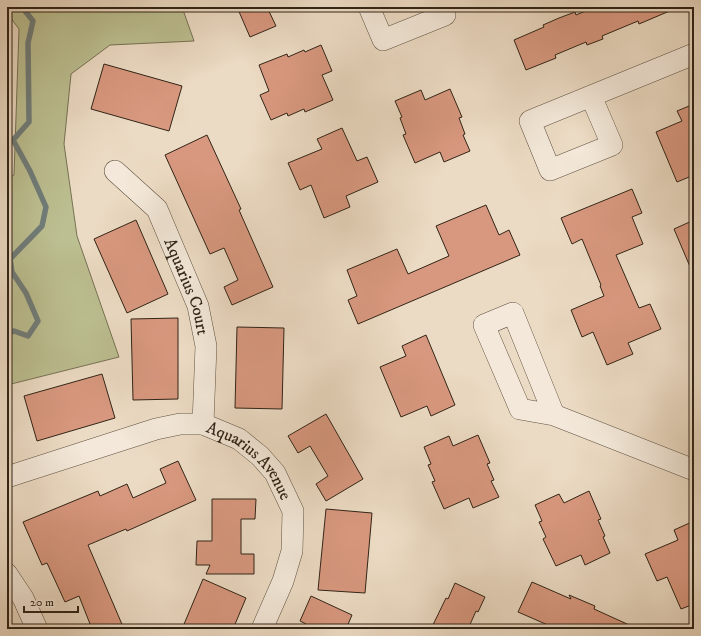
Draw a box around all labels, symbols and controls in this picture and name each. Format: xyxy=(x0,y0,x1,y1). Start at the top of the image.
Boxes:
street label: Aquarius Court xyxy=(158,235,214,338)
street label: Aquarius Avenue xyxy=(203,417,296,504)
scale bar xyxy=(24,588,78,614)
text: 20 m xyxy=(30,595,54,610)

